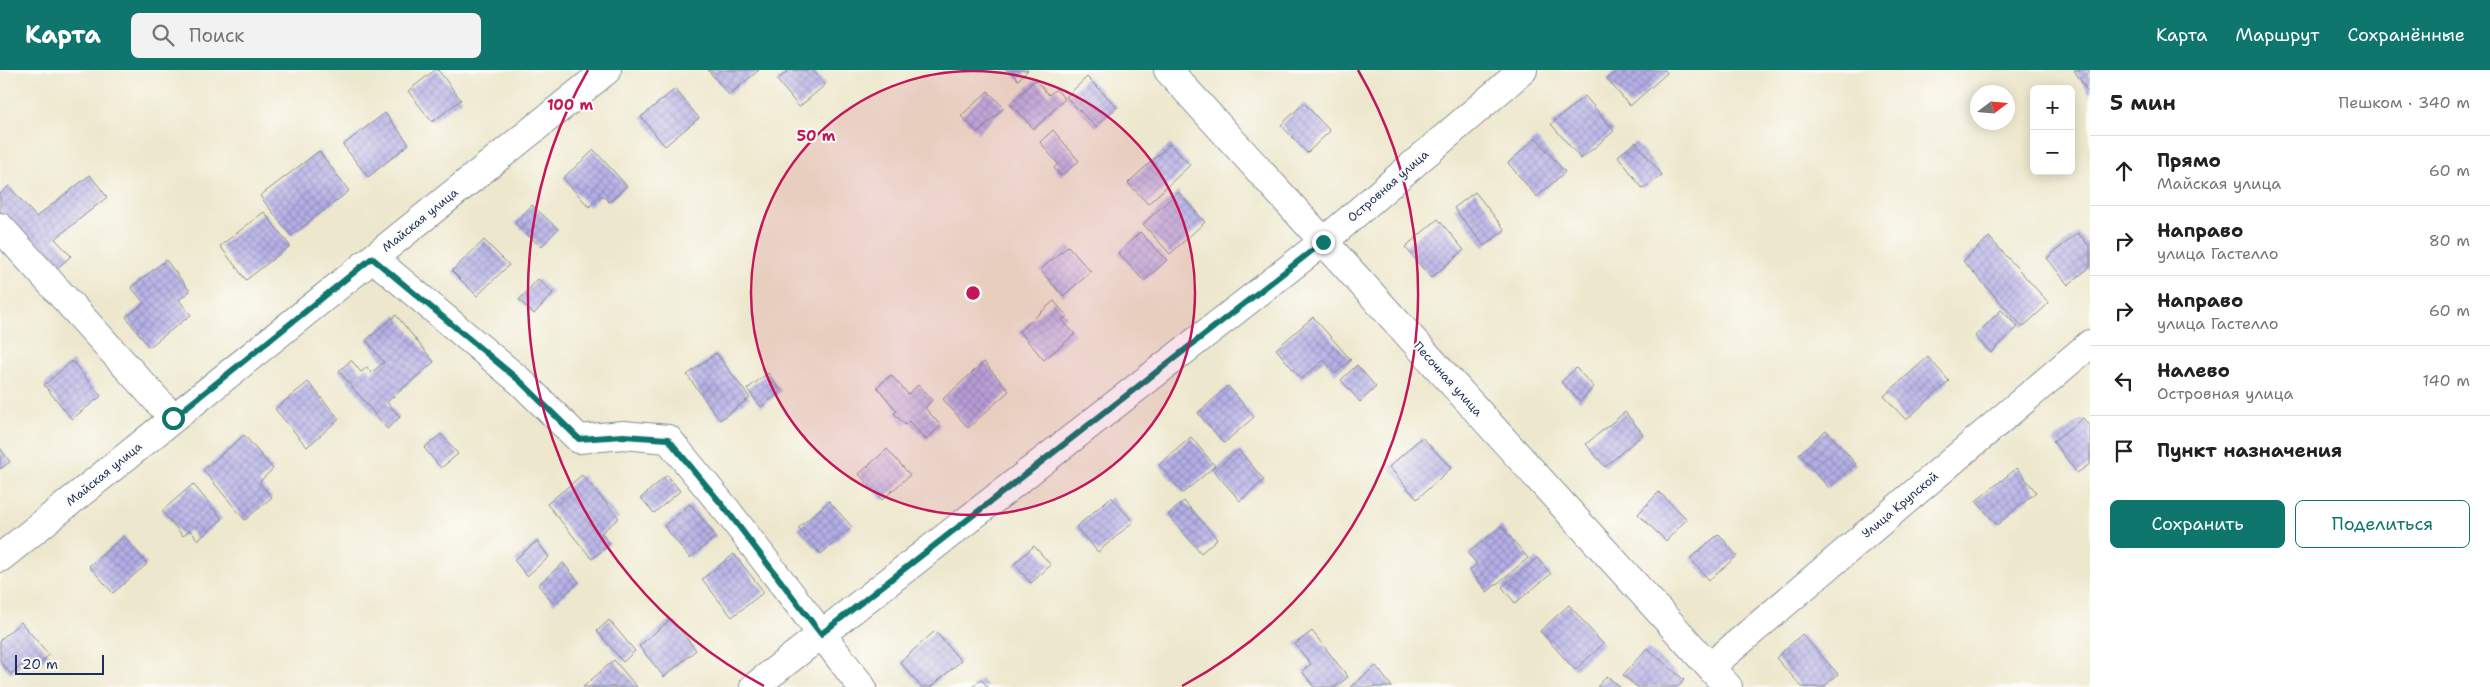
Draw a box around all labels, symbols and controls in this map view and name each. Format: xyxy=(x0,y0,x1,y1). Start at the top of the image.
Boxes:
search box xyxy=(131,13,481,58)
text: Карта xyxy=(25,19,101,51)
icon: search xyxy=(149,21,177,49)
text: Поиск xyxy=(189,23,244,48)
text: Карта xyxy=(2156,23,2207,47)
text: Маршрут xyxy=(2235,23,2319,47)
text: Сохранённые xyxy=(2347,23,2465,47)
north arrow xyxy=(1970,85,2015,130)
map controls xyxy=(2030,85,2075,175)
button: + xyxy=(2030,85,2075,130)
text: 5 мин xyxy=(2110,89,2176,117)
text: Пешком · 340 m xyxy=(2339,92,2470,113)
text: 100 m xyxy=(547,95,593,115)
text: 50 m xyxy=(797,126,836,146)
button: − xyxy=(2030,130,2075,175)
street label: Островная улица xyxy=(1344,146,1432,226)
text: Прямо xyxy=(2157,148,2221,173)
icon: ahead xyxy=(2110,157,2138,185)
text: 60 m xyxy=(2429,160,2470,181)
text: Майская улица xyxy=(2157,173,2281,194)
street label: Майская улица xyxy=(379,184,462,256)
text: Направо xyxy=(2157,218,2243,243)
icon: right xyxy=(2110,227,2138,255)
text: 80 m xyxy=(2429,230,2470,251)
route end xyxy=(1312,231,1335,254)
text: улица Гастелло xyxy=(2157,243,2278,264)
centre of rings xyxy=(964,284,982,302)
text: Направо xyxy=(2157,288,2243,313)
icon: right xyxy=(2110,297,2138,325)
text: 60 m xyxy=(2429,300,2470,321)
text: улица Гастелло xyxy=(2157,313,2278,334)
street label: Песочная улица xyxy=(1410,338,1486,420)
text: Налево xyxy=(2157,358,2230,383)
icon: left xyxy=(2110,367,2138,395)
text: 140 m xyxy=(2423,370,2470,391)
text: Островная улица xyxy=(2157,383,2294,404)
route start xyxy=(162,407,185,430)
icon: arrive xyxy=(2110,437,2138,465)
street label: Майская улица xyxy=(63,438,146,510)
text: Пункт назначения xyxy=(2157,438,2342,463)
street label: Улица Крупской xyxy=(1858,468,1942,542)
button: Сохранить xyxy=(2110,500,2285,548)
button: Поделиться xyxy=(2295,500,2470,548)
scale bar xyxy=(15,652,104,675)
text: 20 m xyxy=(22,655,58,673)

